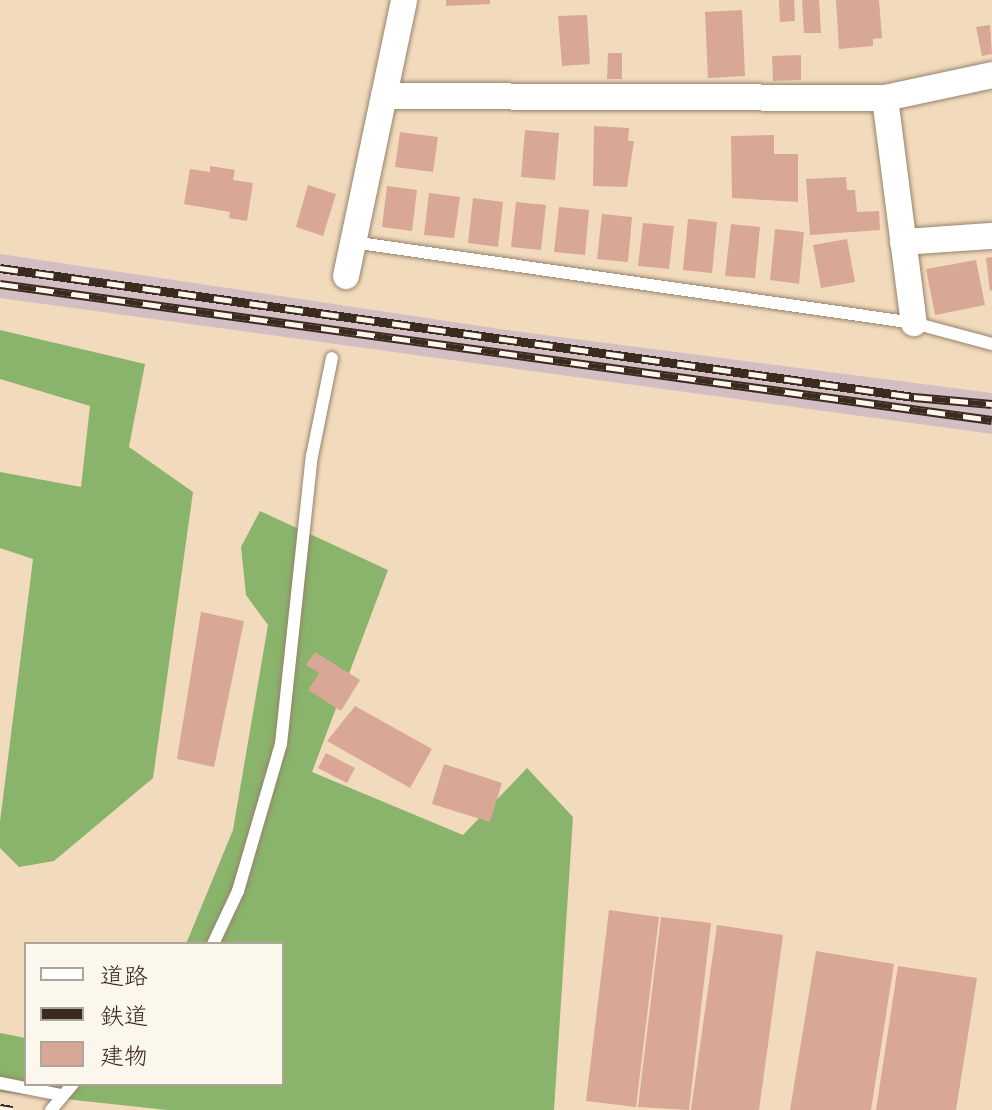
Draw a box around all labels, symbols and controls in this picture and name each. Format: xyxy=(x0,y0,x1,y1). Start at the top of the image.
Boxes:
legend xyxy=(24,942,284,1086)
text: 道路 xyxy=(100,960,148,992)
text: 鉄道 xyxy=(100,1000,148,1032)
text: 建物 xyxy=(100,1040,148,1072)

